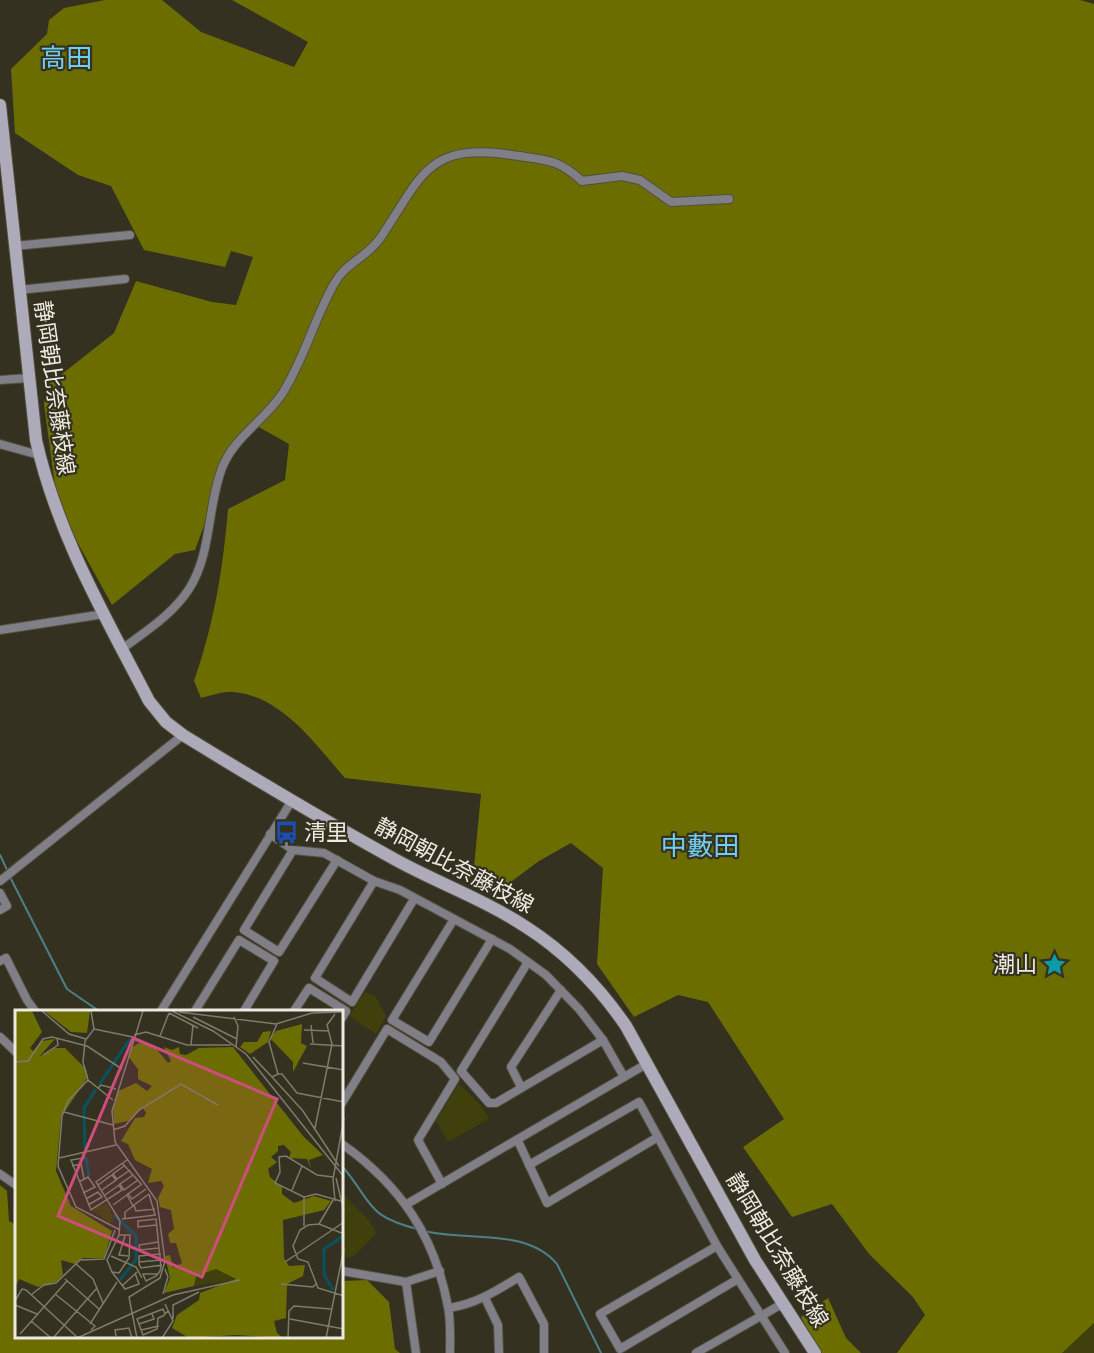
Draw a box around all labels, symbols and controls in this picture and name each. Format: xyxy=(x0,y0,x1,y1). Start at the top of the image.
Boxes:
district label: 高田 xyxy=(40,45,92,72)
street label: 静岡朝比奈藤枝線 xyxy=(31,299,78,477)
street label: 静岡朝比奈藤枝線 xyxy=(371,814,537,917)
bus stop icon: 清里 xyxy=(273,820,299,846)
place label: 清里 xyxy=(304,821,348,844)
district label: 中藪田 xyxy=(661,833,739,860)
place icon: 潮山 xyxy=(1042,952,1068,978)
place label: 潮山 xyxy=(993,953,1037,976)
inset map xyxy=(15,1010,344,1338)
street label: 静岡朝比奈藤枝線 xyxy=(722,1168,833,1331)

